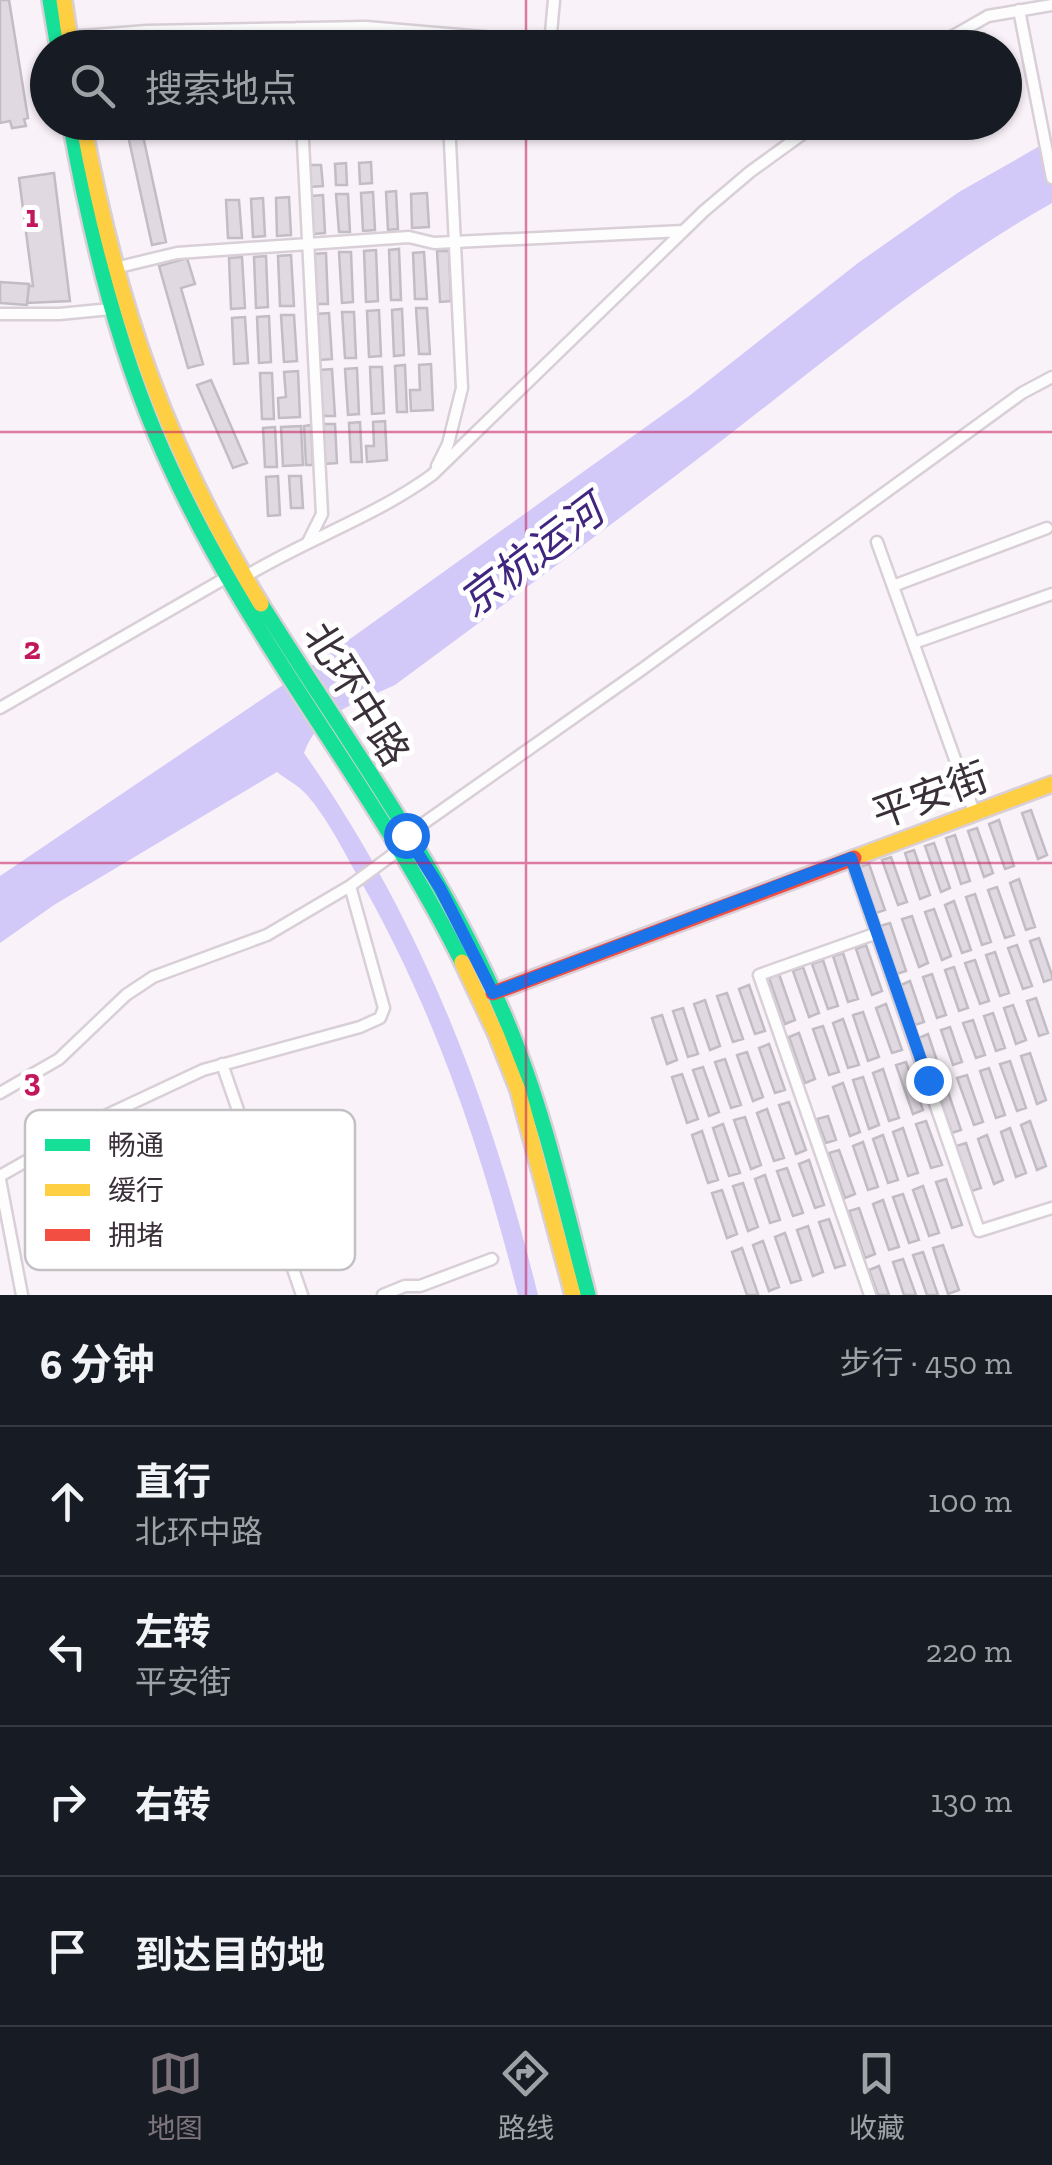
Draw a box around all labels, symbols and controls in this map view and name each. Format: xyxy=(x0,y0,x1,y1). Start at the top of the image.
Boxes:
search box xyxy=(30,30,1022,140)
icon: search xyxy=(65,58,120,113)
text: 搜索地点 xyxy=(145,66,297,112)
text: 1 xyxy=(26,197,39,235)
water label: 京杭运河 xyxy=(449,481,619,627)
street label: 北环中路 xyxy=(294,613,420,775)
text: 2 xyxy=(23,629,41,667)
street label: 平安街 xyxy=(865,752,995,838)
route start xyxy=(384,813,430,859)
route end xyxy=(906,1058,952,1104)
text: 3 xyxy=(23,1061,41,1099)
legend xyxy=(25,1110,355,1270)
text: 畅通 xyxy=(108,1129,164,1162)
text: 缓行 xyxy=(108,1174,164,1207)
text: 拥堵 xyxy=(108,1219,164,1252)
text: 6 分钟 xyxy=(40,1339,154,1390)
text: 步行 · 450 m xyxy=(840,1344,1012,1382)
text: 直行 xyxy=(135,1459,211,1505)
icon: ahead xyxy=(40,1474,95,1529)
text: 100 m xyxy=(928,1482,1012,1520)
text: 北环中路 xyxy=(135,1513,263,1551)
text: 左转 xyxy=(135,1609,211,1655)
icon: left xyxy=(40,1624,95,1679)
text: 220 m xyxy=(926,1632,1012,1670)
text: 平安街 xyxy=(135,1663,231,1701)
icon: right xyxy=(40,1774,95,1829)
text: 右转 xyxy=(135,1782,211,1828)
text: 130 m xyxy=(931,1782,1012,1820)
icon: arrive xyxy=(40,1924,95,1979)
text: 到达目的地 xyxy=(135,1932,325,1978)
tab: 地图 xyxy=(147,2046,203,2146)
tab: 路线 xyxy=(498,2046,554,2146)
tab: 收藏 xyxy=(849,2046,905,2146)

